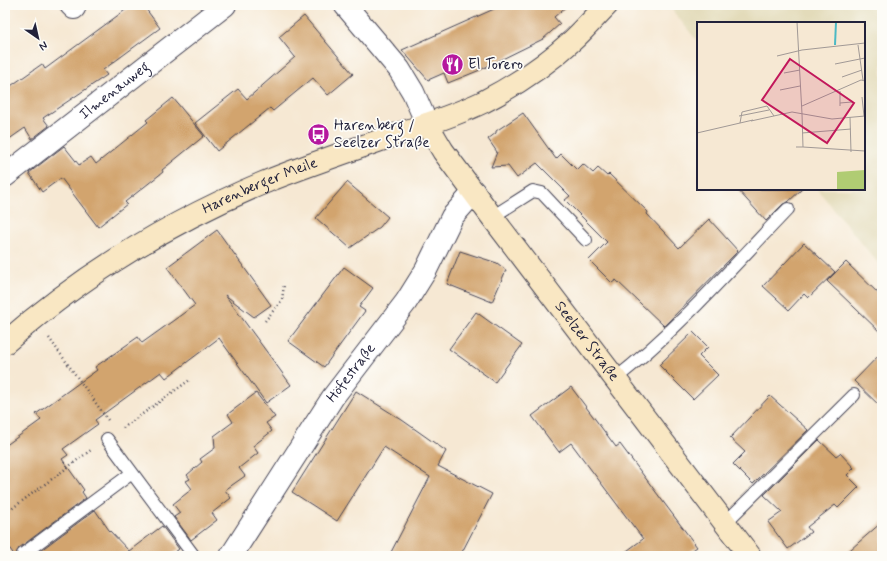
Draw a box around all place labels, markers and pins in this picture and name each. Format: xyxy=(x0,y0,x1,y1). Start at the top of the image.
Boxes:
restaurant icon: El Torero xyxy=(439,52,465,78)
place label: El Torero xyxy=(468,55,523,75)
place label: Harenberg / Seelzer Straße xyxy=(334,116,430,153)
bus stop icon: Harenberg / Seelzer Straße xyxy=(305,122,331,148)

